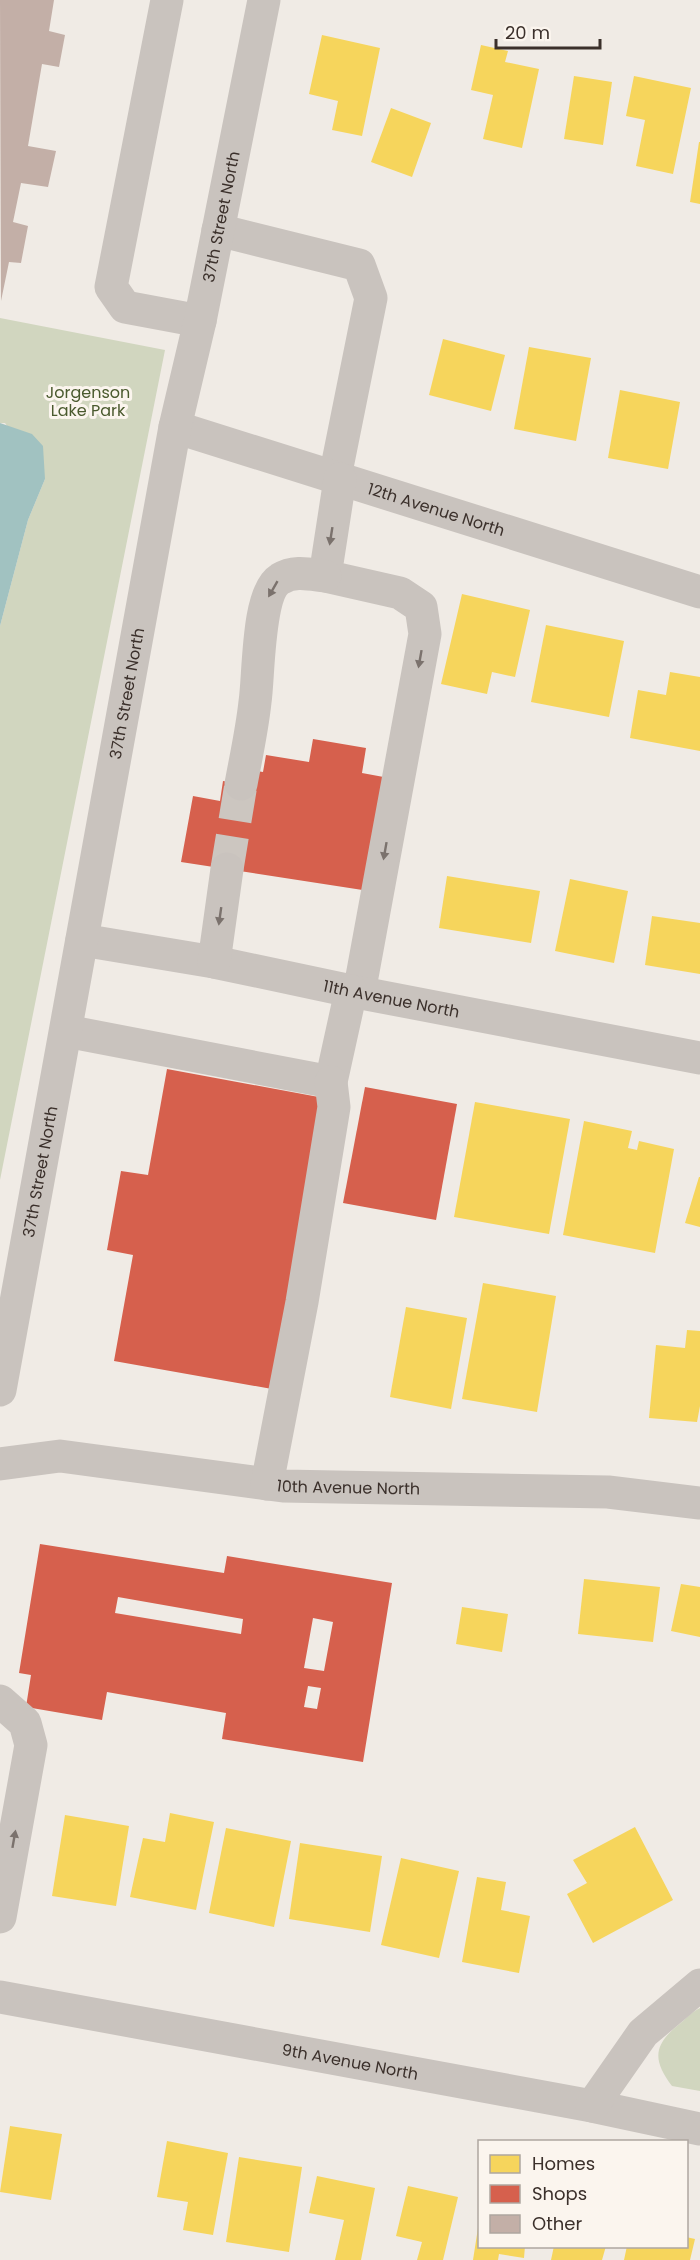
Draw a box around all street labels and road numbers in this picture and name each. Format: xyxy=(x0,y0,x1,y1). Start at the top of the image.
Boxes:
street label: 37th Street North xyxy=(196,149,245,284)
street label: 12th Avenue North xyxy=(365,477,508,542)
street label: 37th Street North xyxy=(103,626,150,761)
street label: 11th Avenue North xyxy=(321,974,462,1023)
street label: 37th Street North xyxy=(16,1104,63,1239)
street label: 10th Avenue North xyxy=(275,1474,420,1500)
street label: 9th Avenue North xyxy=(280,2038,420,2085)

